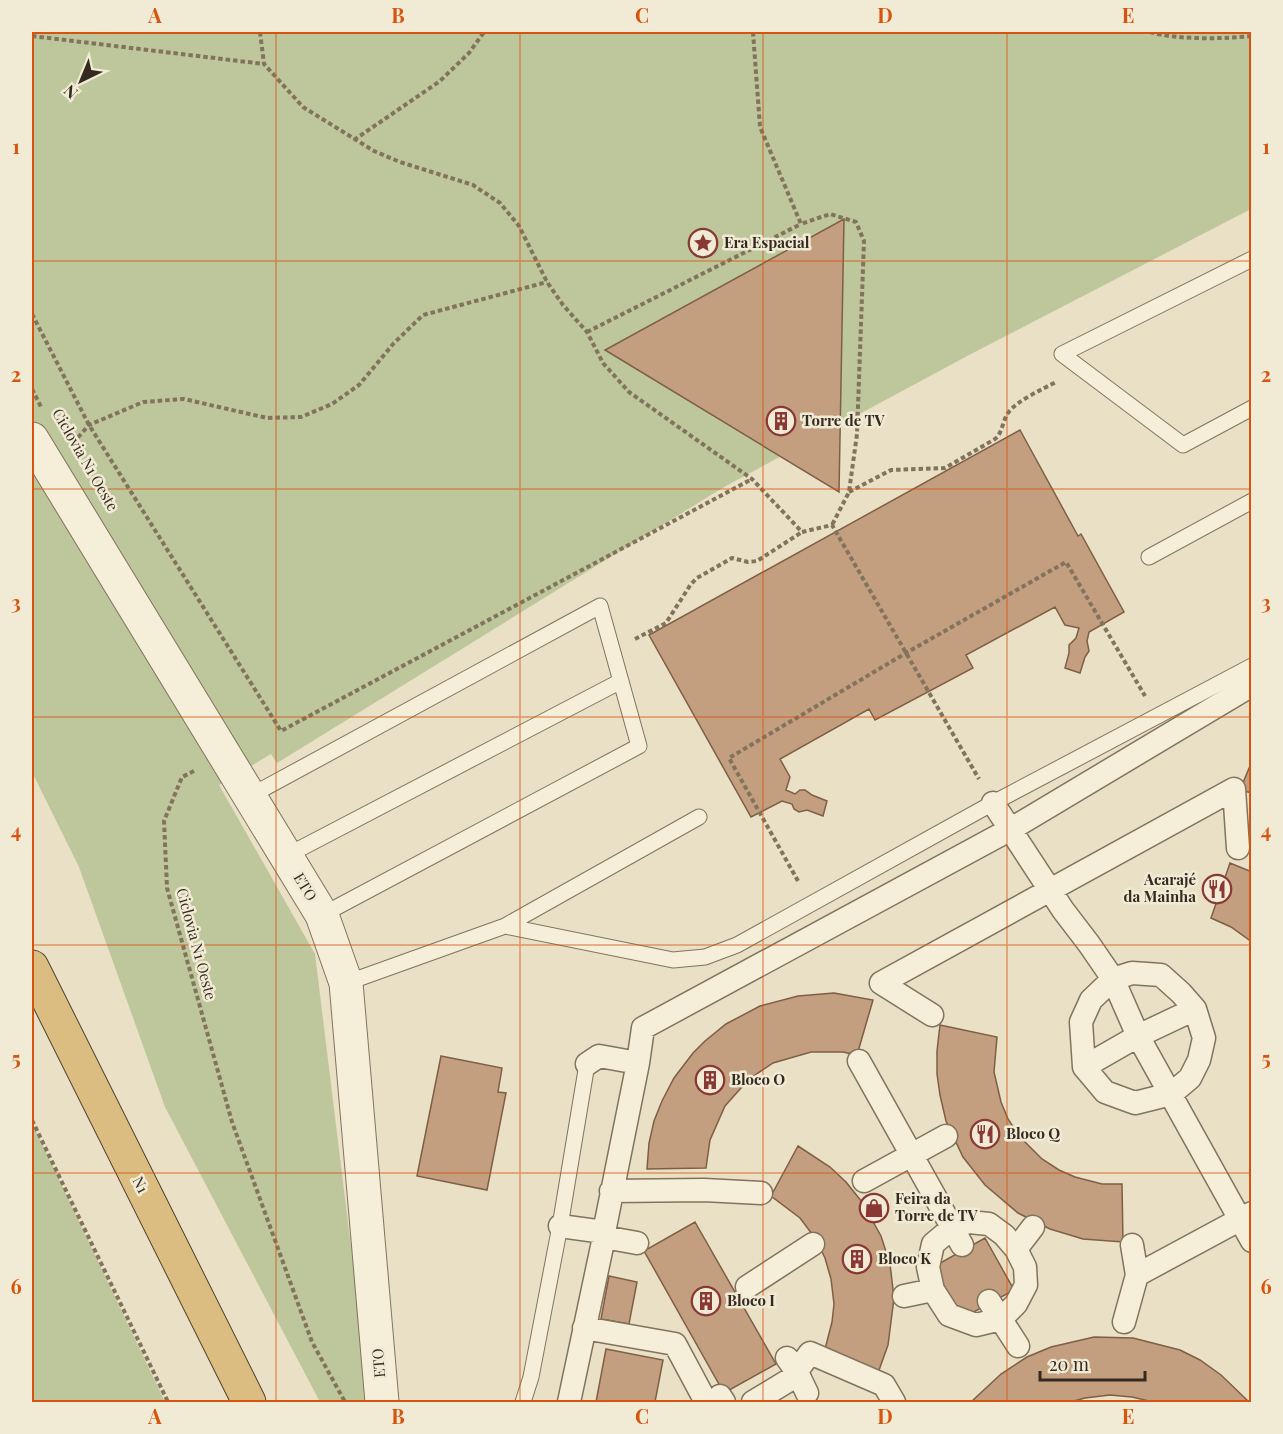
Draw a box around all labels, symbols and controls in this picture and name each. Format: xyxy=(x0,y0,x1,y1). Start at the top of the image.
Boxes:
text: A xyxy=(147,1,162,28)
text: B xyxy=(391,1,405,28)
text: C xyxy=(635,1,649,28)
text: D xyxy=(877,1,893,28)
text: E xyxy=(1122,1,1134,28)
north arrow xyxy=(51,51,111,111)
text: N xyxy=(59,80,82,104)
text: 1 xyxy=(12,132,20,159)
text: 1 xyxy=(1262,132,1270,159)
place icon: Era Espacial xyxy=(687,227,719,259)
place label: Era Espacial xyxy=(724,232,810,252)
text: 2 xyxy=(11,360,21,387)
text: 2 xyxy=(1261,360,1271,387)
street label: Ciclovia N1 Oeste xyxy=(48,405,123,514)
building icon: Torre de TV xyxy=(765,405,797,437)
place label: Torre de TV xyxy=(802,410,885,430)
text: 3 xyxy=(11,588,21,615)
text: 3 xyxy=(1261,588,1271,615)
text: 4 xyxy=(11,816,21,843)
text: 4 xyxy=(1261,816,1271,843)
street label: ETO xyxy=(290,869,322,904)
place label: Acarajé da Mainha xyxy=(1123,869,1196,906)
restaurant icon: Acarajé da Mainha xyxy=(1201,873,1233,905)
street label: Ciclovia N1 Oeste xyxy=(172,886,222,1002)
text: 5 xyxy=(11,1044,21,1071)
text: 5 xyxy=(1261,1044,1271,1071)
building icon: Bloco O xyxy=(694,1064,726,1096)
place label: Bloco O xyxy=(731,1069,785,1089)
restaurant icon: Bloco Q xyxy=(969,1118,1001,1150)
place label: Bloco Q xyxy=(1006,1123,1060,1143)
street label: N1 xyxy=(128,1173,154,1197)
place label: Feira da Torre de TV xyxy=(895,1188,978,1225)
shop icon: Feira da Torre de TV xyxy=(858,1192,890,1224)
building icon: Bloco K xyxy=(841,1243,873,1275)
place label: Bloco K xyxy=(878,1248,931,1268)
text: 6 xyxy=(10,1272,22,1299)
text: 6 xyxy=(1260,1272,1272,1299)
building icon: Bloco I xyxy=(690,1285,722,1317)
place label: Bloco I xyxy=(727,1290,775,1310)
scale bar xyxy=(1040,1344,1145,1382)
street label: ETO xyxy=(367,1347,389,1379)
text: 20 m xyxy=(1049,1352,1089,1376)
text: A xyxy=(147,1402,162,1429)
text: B xyxy=(391,1402,405,1429)
text: C xyxy=(635,1402,649,1429)
text: D xyxy=(877,1402,893,1429)
text: E xyxy=(1122,1402,1134,1429)

